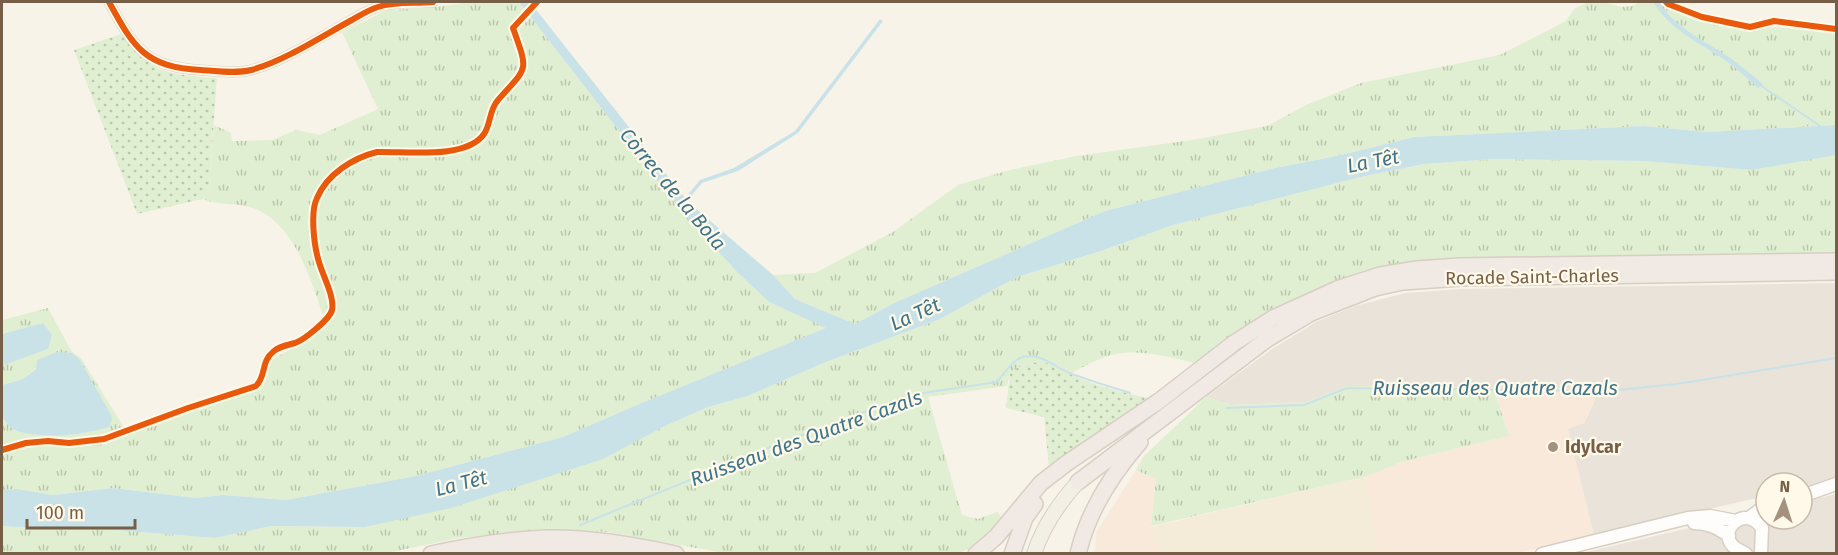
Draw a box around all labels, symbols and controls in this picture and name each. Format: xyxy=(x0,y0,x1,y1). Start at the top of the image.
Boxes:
water label: Còrrec de la Bola xyxy=(615,123,731,255)
water label: La Têt xyxy=(1345,144,1402,178)
street label: Rocade Saint-Charles xyxy=(1445,264,1619,290)
water label: La Têt xyxy=(886,292,945,336)
water label: Ruisseau des Quatre Cazals xyxy=(1372,376,1618,400)
water label: Ruisseau des Quatre Cazals xyxy=(687,385,925,491)
place label: Idylcar xyxy=(1565,436,1622,458)
marker: Idylcar xyxy=(1546,440,1560,454)
water label: La Têt xyxy=(433,465,490,501)
north arrow xyxy=(1754,471,1814,531)
text: N xyxy=(1779,477,1791,496)
scale bar xyxy=(27,492,135,530)
text: 100 m xyxy=(36,502,84,524)

